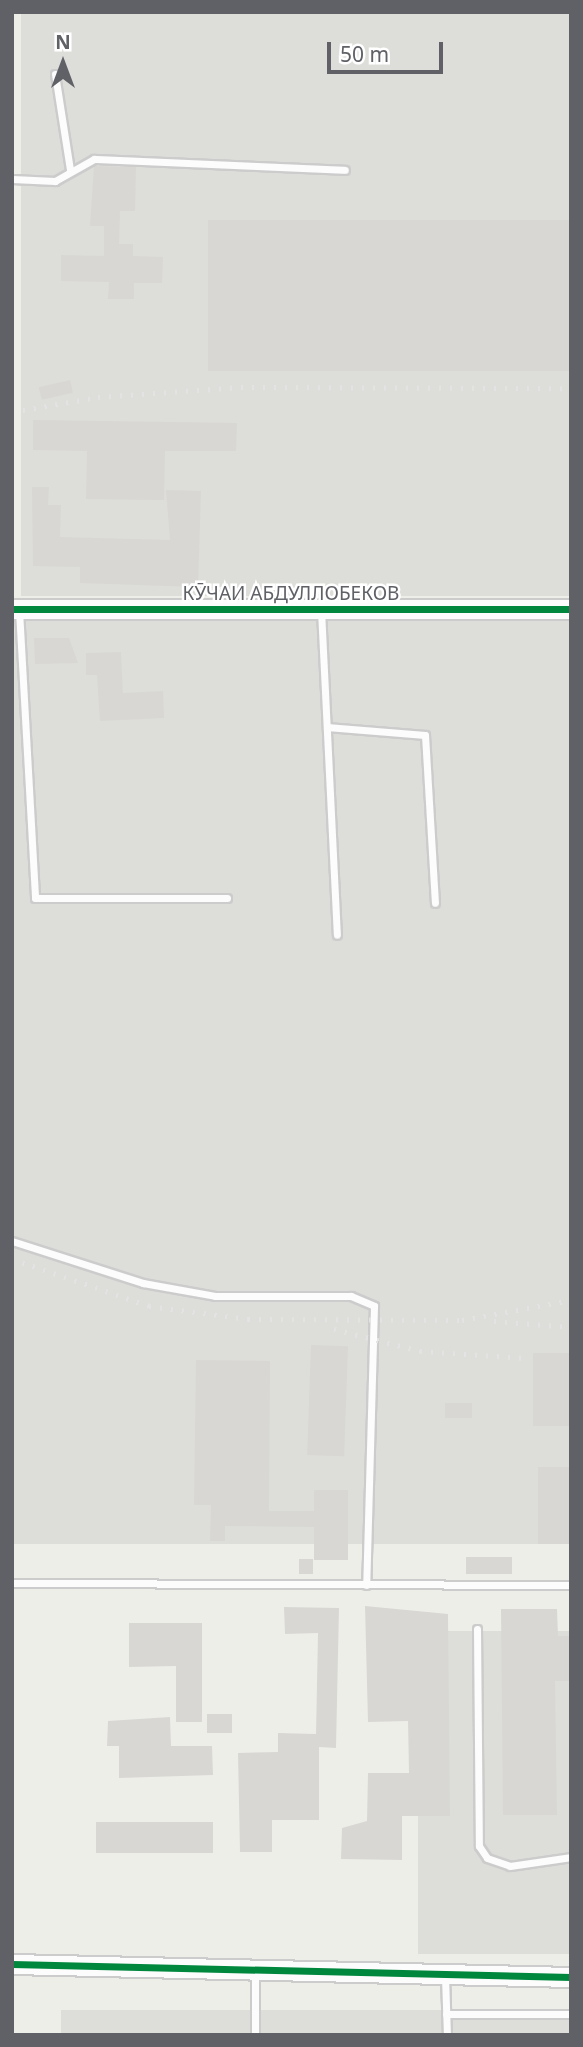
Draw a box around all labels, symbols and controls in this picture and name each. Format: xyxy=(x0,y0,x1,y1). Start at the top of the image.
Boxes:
north arrow xyxy=(28,28,98,98)
scale bar xyxy=(331,28,447,72)
text: N xyxy=(55,29,71,55)
text: 50 m xyxy=(340,40,389,68)
street label: КӮЧАИ АБДУЛЛОБЕКОВ xyxy=(183,583,399,605)

